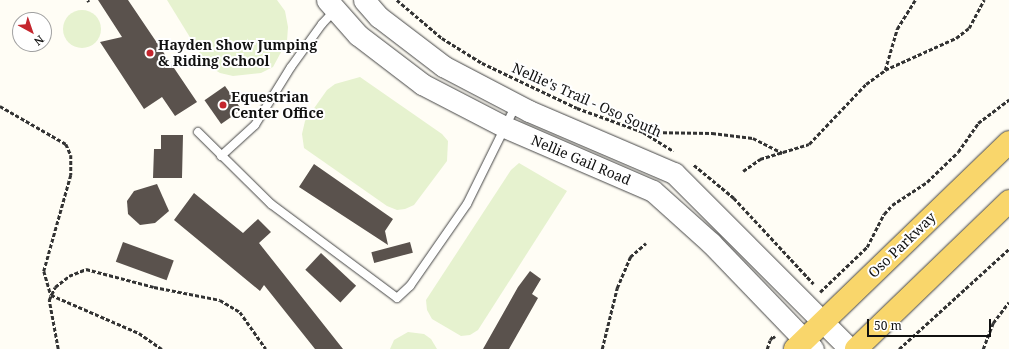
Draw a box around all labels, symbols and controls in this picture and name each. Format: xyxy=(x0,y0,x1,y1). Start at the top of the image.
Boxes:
north arrow xyxy=(12,12,52,52)
text: N xyxy=(31,32,48,49)
place label: Hayden Show Jumping & Riding School xyxy=(158,37,317,70)
marker: Hayden Show Jumping & Riding School xyxy=(145,48,155,58)
street label: Nellie's Trail - Oso South xyxy=(510,59,664,141)
place label: Equestrian Center Office xyxy=(231,89,324,122)
marker: Equestrian Center Office xyxy=(218,100,228,110)
street label: Nellie Gail Road xyxy=(529,131,633,189)
street label: Oso Parkway xyxy=(865,209,939,281)
scale bar xyxy=(869,311,993,337)
text: 50 m xyxy=(874,317,902,334)

